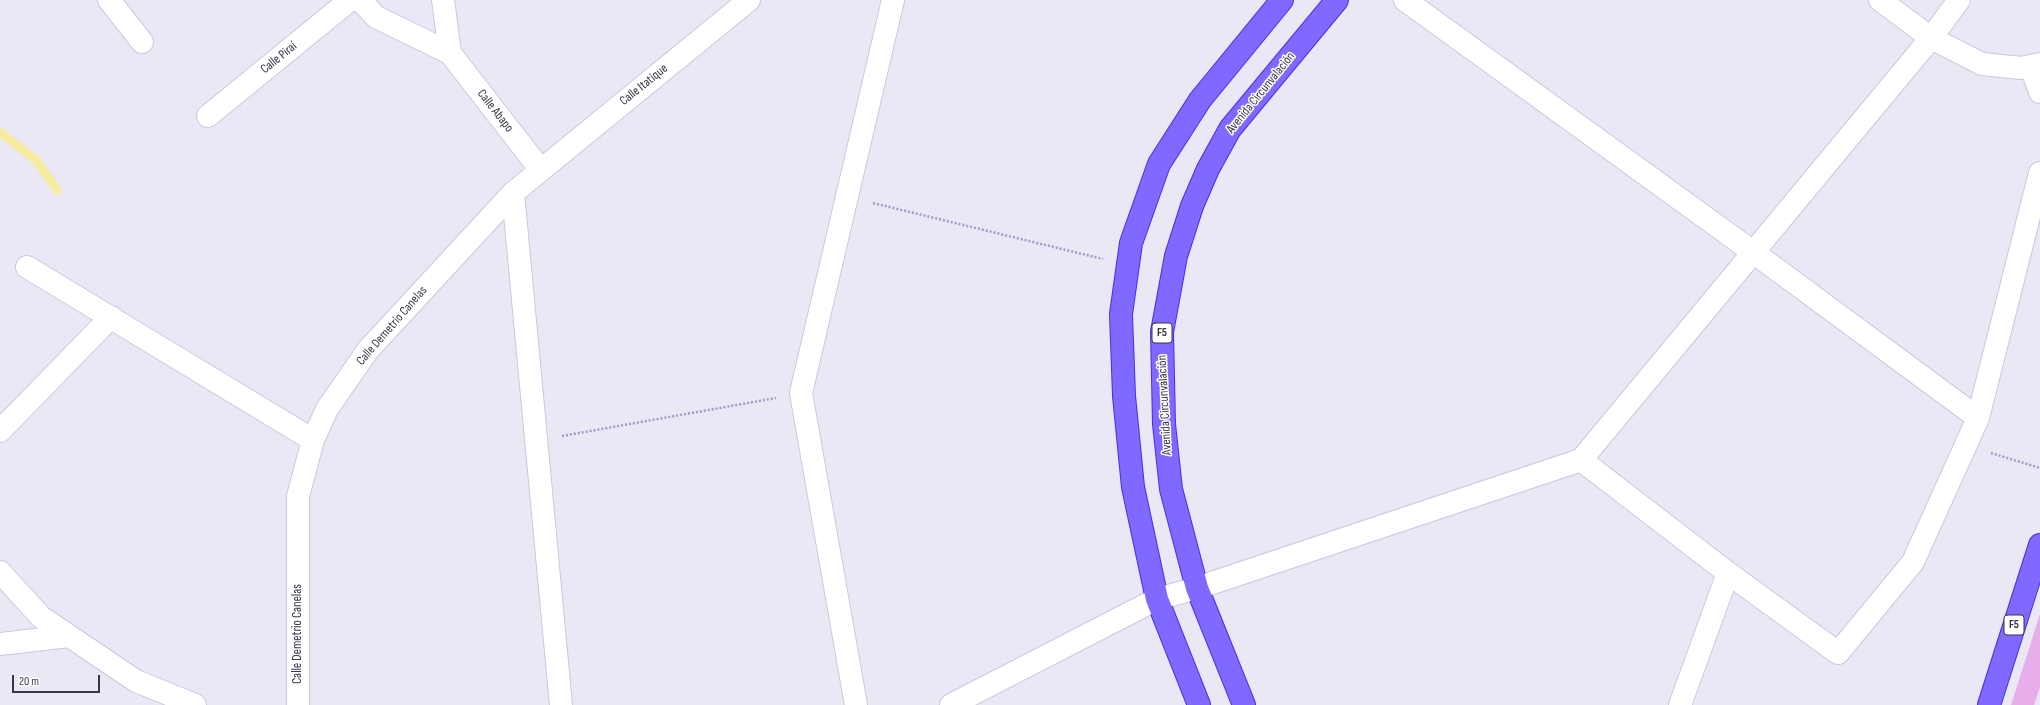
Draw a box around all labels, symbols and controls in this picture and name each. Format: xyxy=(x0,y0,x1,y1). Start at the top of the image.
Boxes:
street label: Calle Piraí xyxy=(258,39,300,77)
street label: Avenida Circunvalación xyxy=(1223,49,1299,137)
street label: Calle Itatique xyxy=(617,61,671,109)
street label: Calle Abapo xyxy=(473,86,517,136)
street label: Calle Demetrio Canelas xyxy=(353,283,431,369)
road number: F5 xyxy=(1152,323,1172,343)
street label: Avenida Circunvalación xyxy=(1155,355,1175,455)
street label: Calle Demetrio Canelas xyxy=(290,584,306,684)
road number: F5 xyxy=(2004,615,2024,635)
scale bar xyxy=(14,667,102,693)
text: 20 m xyxy=(19,674,39,689)

